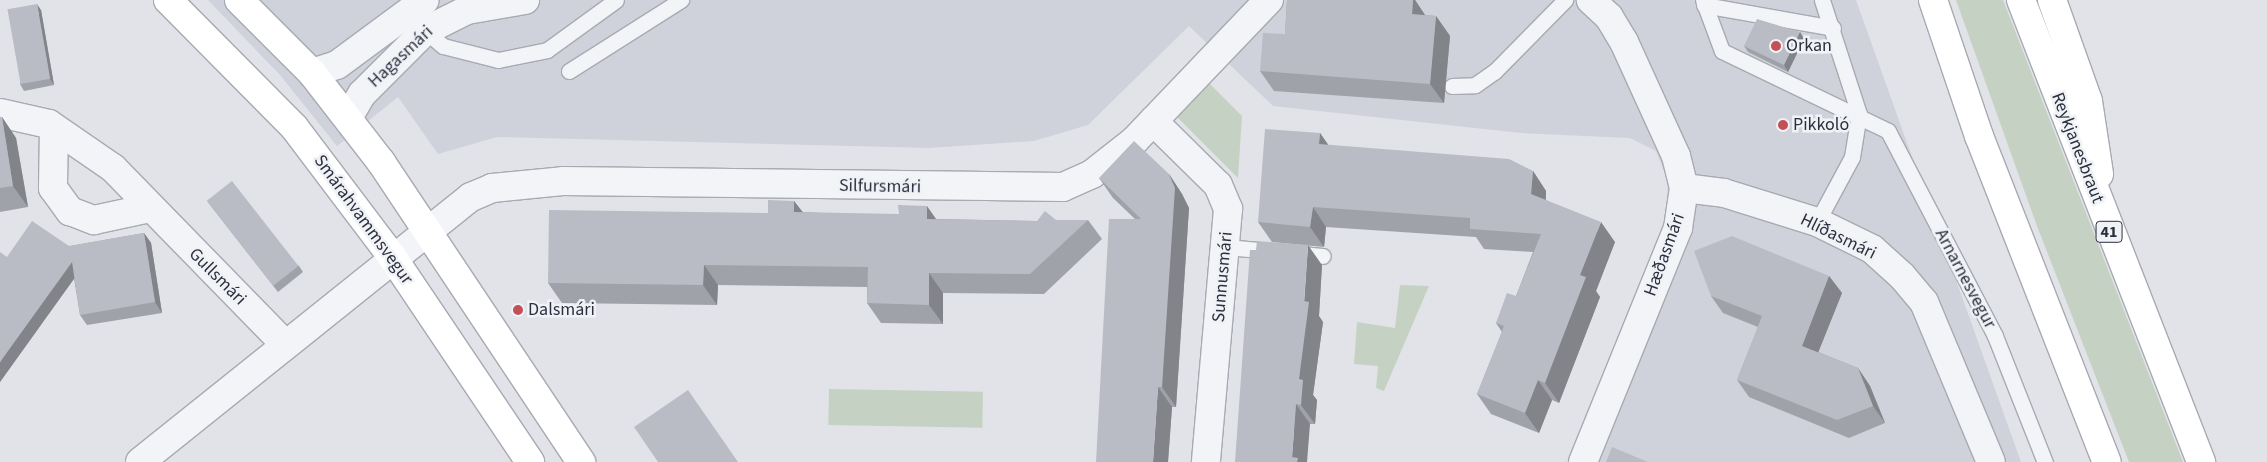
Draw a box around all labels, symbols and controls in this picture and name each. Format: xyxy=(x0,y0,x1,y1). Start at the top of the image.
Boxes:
street label: Hagasmári xyxy=(364,22,438,92)
place label: Orkan xyxy=(1786,35,1832,57)
marker: Orkan xyxy=(1770,40,1782,52)
street label: Reykjanesbraut xyxy=(2046,90,2108,206)
place label: Pikkoló xyxy=(1793,114,1849,136)
marker: Pikkoló xyxy=(1777,119,1789,131)
street label: Smárahvammsvegur xyxy=(309,151,417,289)
street label: Silfursmári xyxy=(839,175,921,199)
street label: Hlíðasmári xyxy=(1797,209,1879,265)
street label: Hæðasmári xyxy=(1640,211,1690,299)
road number: 41 xyxy=(2095,218,2123,246)
street label: Arnarnesvegur xyxy=(1930,226,2000,332)
street label: Sunnusmári xyxy=(1208,231,1238,323)
street label: Gullsmári xyxy=(184,244,250,310)
place label: Dalsmári xyxy=(528,299,595,321)
marker: Dalsmári xyxy=(512,304,524,316)

